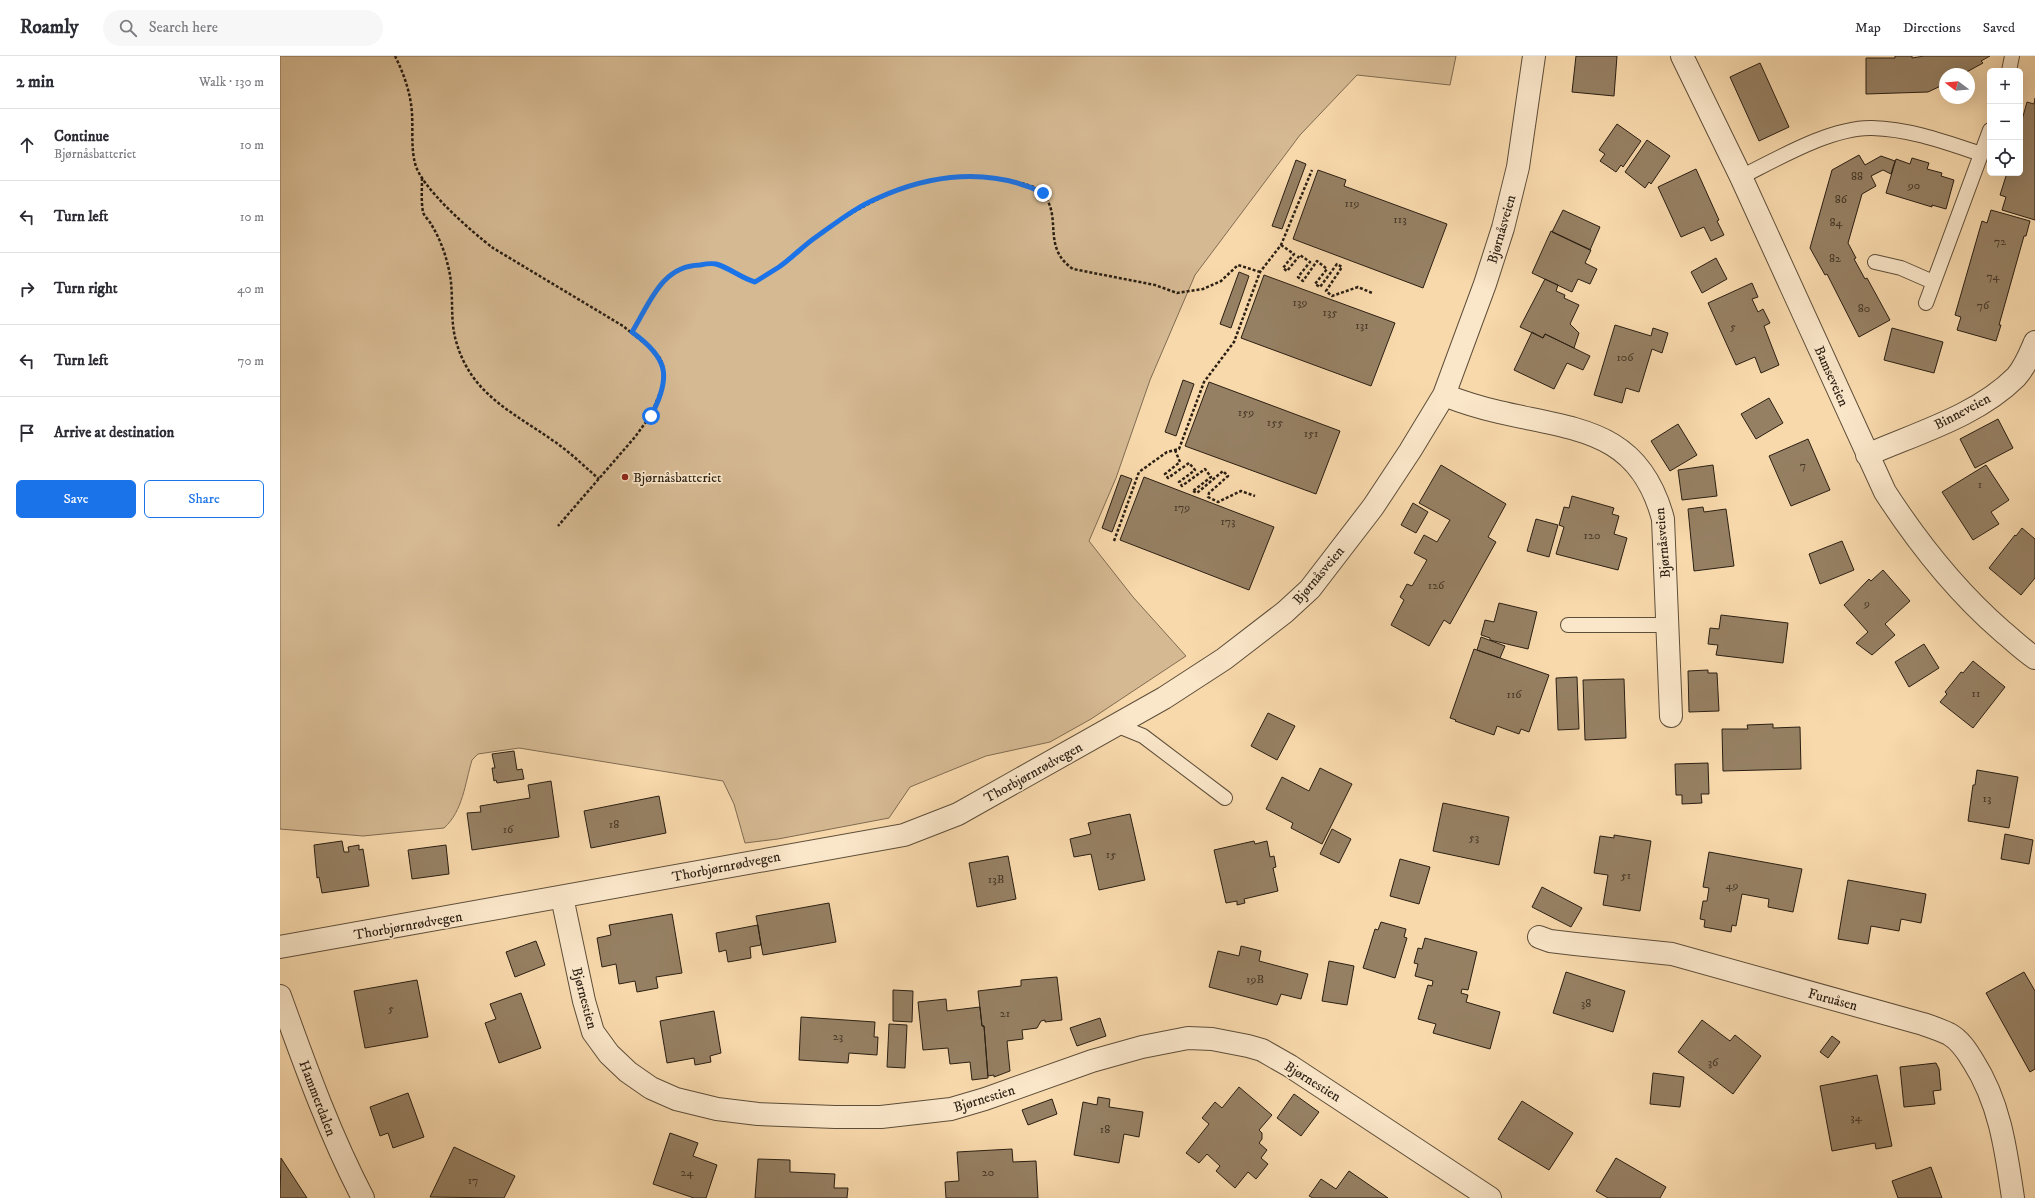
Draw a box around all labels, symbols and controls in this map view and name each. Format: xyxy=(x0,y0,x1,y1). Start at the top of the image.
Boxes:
search box xyxy=(103,10,383,46)
text: Roamly xyxy=(20,16,79,39)
icon: search xyxy=(117,17,139,39)
text: Search here xyxy=(149,18,218,37)
text: Map xyxy=(1855,19,1881,37)
text: Directions xyxy=(1903,19,1961,37)
text: Saved xyxy=(1983,19,2015,37)
north arrow xyxy=(1939,68,1975,104)
map controls xyxy=(1987,68,2023,176)
button: + xyxy=(1987,68,2023,104)
text: 2 min xyxy=(16,71,54,93)
text: Walk · 130 m xyxy=(199,74,264,90)
button: − xyxy=(1987,104,2023,140)
text: Continue xyxy=(54,127,109,146)
icon: ahead xyxy=(16,134,38,156)
text: 10 m xyxy=(240,137,264,153)
button: locate xyxy=(1987,140,2023,176)
text: Bjørnåsbatteriet xyxy=(54,146,136,162)
house number: 88 xyxy=(1851,169,1863,184)
house number: 90 xyxy=(1907,178,1920,193)
route end xyxy=(1034,184,1052,202)
street label: Bjørnåsveien xyxy=(1484,192,1521,266)
house number: 86 xyxy=(1835,192,1848,207)
house number: 119 xyxy=(1345,196,1359,211)
icon: left xyxy=(16,206,38,228)
text: Turn left xyxy=(54,207,108,226)
text: 10 m xyxy=(240,209,264,225)
house number: 113 xyxy=(1393,212,1407,227)
house number: 84 xyxy=(1830,215,1844,230)
house number: 72 xyxy=(1994,234,2006,249)
house number: 82 xyxy=(1829,251,1841,266)
house number: 74 xyxy=(1986,269,2001,284)
icon: right xyxy=(16,278,38,300)
text: Turn right xyxy=(54,279,117,298)
text: 40 m xyxy=(237,281,264,297)
house number: 139 xyxy=(1293,295,1307,310)
house number: 76 xyxy=(1977,298,1990,313)
house number: 80 xyxy=(1858,301,1870,316)
house number: 135 xyxy=(1323,305,1337,320)
house number: 131 xyxy=(1355,318,1369,333)
house number: 5 xyxy=(1730,319,1736,334)
street label: Bamseveien xyxy=(1810,343,1853,410)
icon: left xyxy=(16,350,38,372)
house number: 106 xyxy=(1616,350,1634,365)
text: Turn left xyxy=(54,351,108,370)
text: 70 m xyxy=(238,353,264,369)
street label: Binneveien xyxy=(1931,389,1994,434)
house number: 159 xyxy=(1238,405,1254,420)
route start xyxy=(642,407,660,425)
house number: 155 xyxy=(1267,415,1283,430)
icon: arrive xyxy=(16,422,38,444)
text: Arrive at destination xyxy=(54,423,174,442)
house number: 151 xyxy=(1304,426,1318,441)
house number: 7 xyxy=(1800,458,1806,473)
place label: Bjørnåsbatteriet xyxy=(633,469,722,487)
marker: Bjørnåsbatteriet xyxy=(620,472,630,482)
house number: 1 xyxy=(1978,477,1982,492)
button: Save xyxy=(16,480,136,518)
button: Share xyxy=(144,480,264,518)
house number: 179 xyxy=(1174,500,1190,515)
street label: Bjørnåsveien xyxy=(1651,506,1675,579)
house number: 173 xyxy=(1220,514,1236,529)
house number: 120 xyxy=(1584,528,1600,543)
street label: Bjørnåsveien xyxy=(1289,542,1349,609)
house number: 126 xyxy=(1428,578,1445,593)
house number: 9 xyxy=(1863,596,1870,611)
house number: 11 xyxy=(1972,686,1980,701)
house number: 116 xyxy=(1506,687,1522,702)
street label: Thorbjørnrødvegen xyxy=(981,738,1086,807)
house number: 13 xyxy=(1983,791,1991,806)
house number: 18 xyxy=(609,817,619,832)
house number: 16 xyxy=(503,822,514,837)
house number: 53 xyxy=(1469,830,1479,845)
house number: 15 xyxy=(1106,847,1116,862)
street label: Thorbjørnrødvegen xyxy=(671,848,783,886)
house number: 51 xyxy=(1621,868,1631,883)
house number: 13B xyxy=(988,872,1004,887)
house number: 49 xyxy=(1726,878,1738,893)
street label: Thorbjørnrødvegen xyxy=(353,907,465,944)
street label: Bjørnestien xyxy=(567,965,601,1032)
house number: 19B xyxy=(1246,972,1264,987)
street label: Furuåsen xyxy=(1806,985,1860,1015)
house number: 38 xyxy=(1581,996,1591,1011)
house number: 5 xyxy=(388,1001,394,1016)
house number: 21 xyxy=(1000,1006,1010,1021)
house number: 23 xyxy=(833,1029,843,1044)
house number: 36 xyxy=(1708,1055,1719,1070)
street label: Bjørnestien xyxy=(1281,1057,1345,1107)
street label: Hammerdalen xyxy=(294,1058,340,1139)
street label: Bjørnestien xyxy=(951,1081,1018,1117)
house number: 34 xyxy=(1850,1110,1863,1125)
house number: 18 xyxy=(1100,1122,1110,1137)
house number: 24 xyxy=(681,1165,694,1180)
house number: 20 xyxy=(982,1165,994,1180)
house number: 17 xyxy=(468,1173,478,1188)

